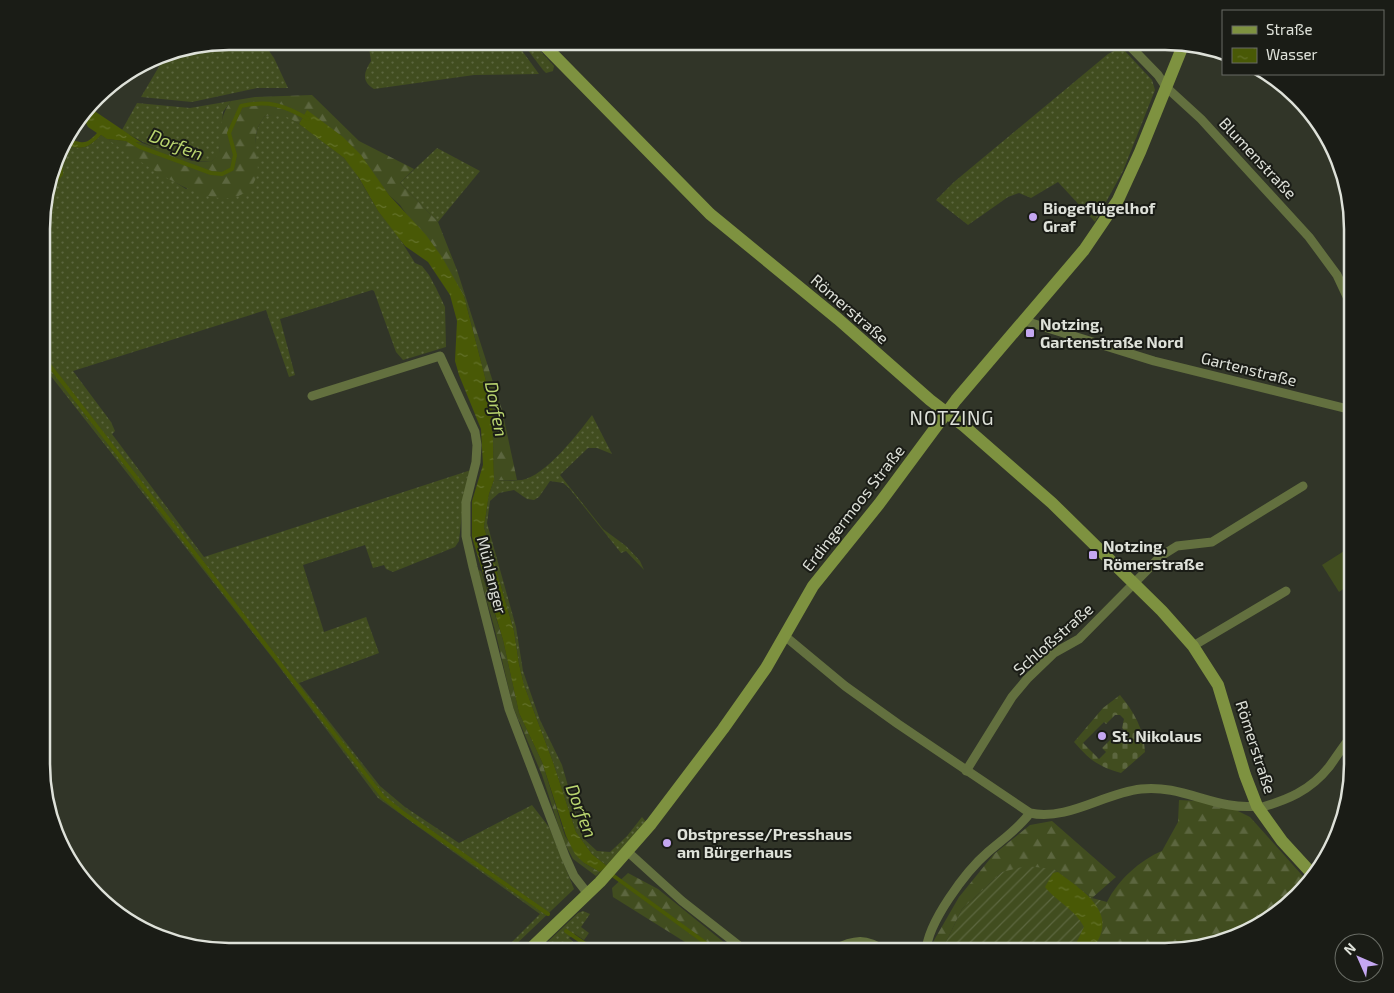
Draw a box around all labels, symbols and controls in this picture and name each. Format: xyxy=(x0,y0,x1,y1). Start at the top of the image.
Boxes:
legend xyxy=(1222,10,1384,75)
text: Straße xyxy=(1266,20,1312,38)
text: Wasser xyxy=(1266,45,1318,63)
street label: Blumenstraße xyxy=(1216,113,1301,202)
water label: Dorfen xyxy=(146,124,206,164)
place label: Biogeflügelhof Graf xyxy=(1043,198,1156,235)
marker: Biogeflügelhof Graf xyxy=(1027,211,1039,223)
street label: Römerstraße xyxy=(808,270,893,348)
place label: Notzing, Gartenstraße Nord xyxy=(1040,314,1184,351)
marker: Notzing, Gartenstraße Nord xyxy=(1024,327,1036,339)
street label: Gartenstraße xyxy=(1199,347,1299,390)
water label: Dorfen xyxy=(481,379,513,438)
district label: NOTZING xyxy=(910,406,994,429)
street label: Erdingermoos Straße xyxy=(797,441,908,575)
street label: Mühlanger xyxy=(474,534,511,616)
place label: Notzing, Römerstraße xyxy=(1103,536,1204,573)
marker: Notzing, Römerstraße xyxy=(1087,549,1099,561)
street label: Schloßstraße xyxy=(1009,599,1096,678)
street label: Römerstraße xyxy=(1232,698,1280,796)
place label: St. Nikolaus xyxy=(1112,726,1202,745)
marker: St. Nikolaus xyxy=(1096,730,1108,742)
water label: Dorfen xyxy=(562,781,602,841)
place label: Obstpresse/Presshaus am Bürgerhaus xyxy=(677,824,852,861)
marker: Obstpresse/Presshaus am Bürgerhaus xyxy=(661,837,673,849)
north arrow xyxy=(1334,933,1384,983)
text: N xyxy=(1340,939,1359,958)

